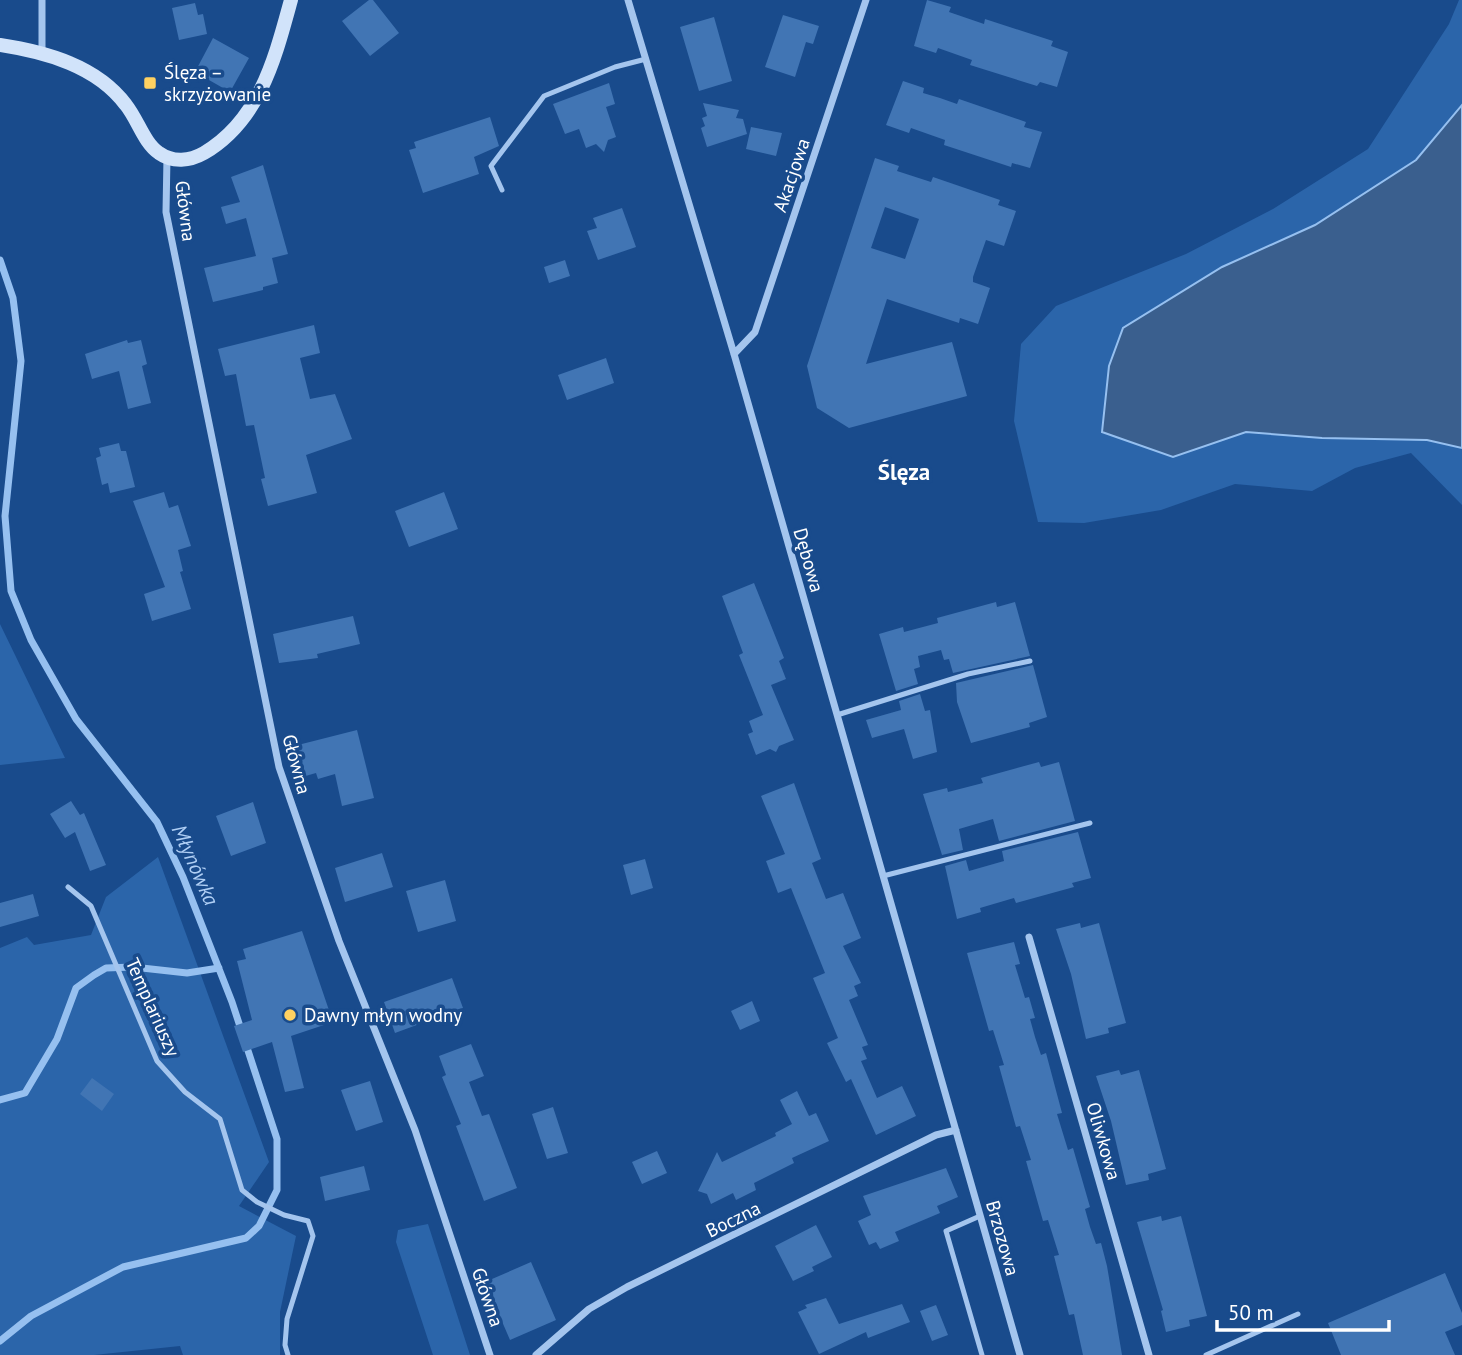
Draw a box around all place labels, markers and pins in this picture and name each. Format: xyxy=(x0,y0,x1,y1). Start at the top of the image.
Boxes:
place label: Ślęza – skrzyżowanie xyxy=(164,60,271,106)
marker: Ślęza – skrzyżowanie xyxy=(142,75,158,91)
place label: Dawny młyn wodny xyxy=(304,1003,462,1027)
marker: Dawny młyn wodny xyxy=(282,1007,298,1023)

